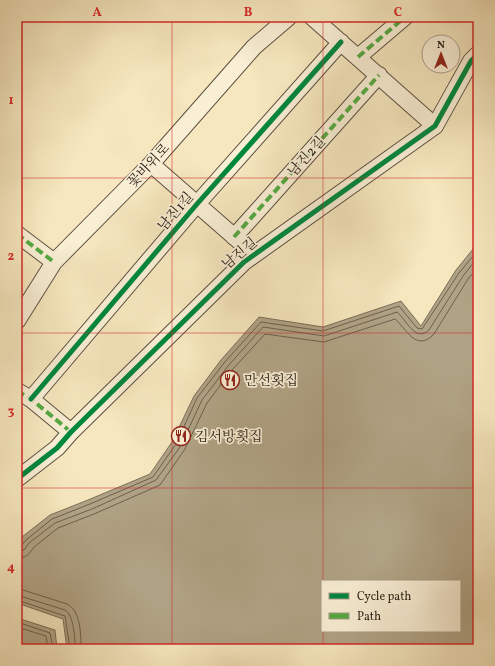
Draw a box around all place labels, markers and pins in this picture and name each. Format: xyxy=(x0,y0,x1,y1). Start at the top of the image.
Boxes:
restaurant icon: 만선횟집 xyxy=(219,369,241,391)
place label: 만선횟집 xyxy=(244,372,298,391)
restaurant icon: 김서방횟집 xyxy=(170,425,192,447)
place label: 김서방횟집 xyxy=(195,428,263,447)

